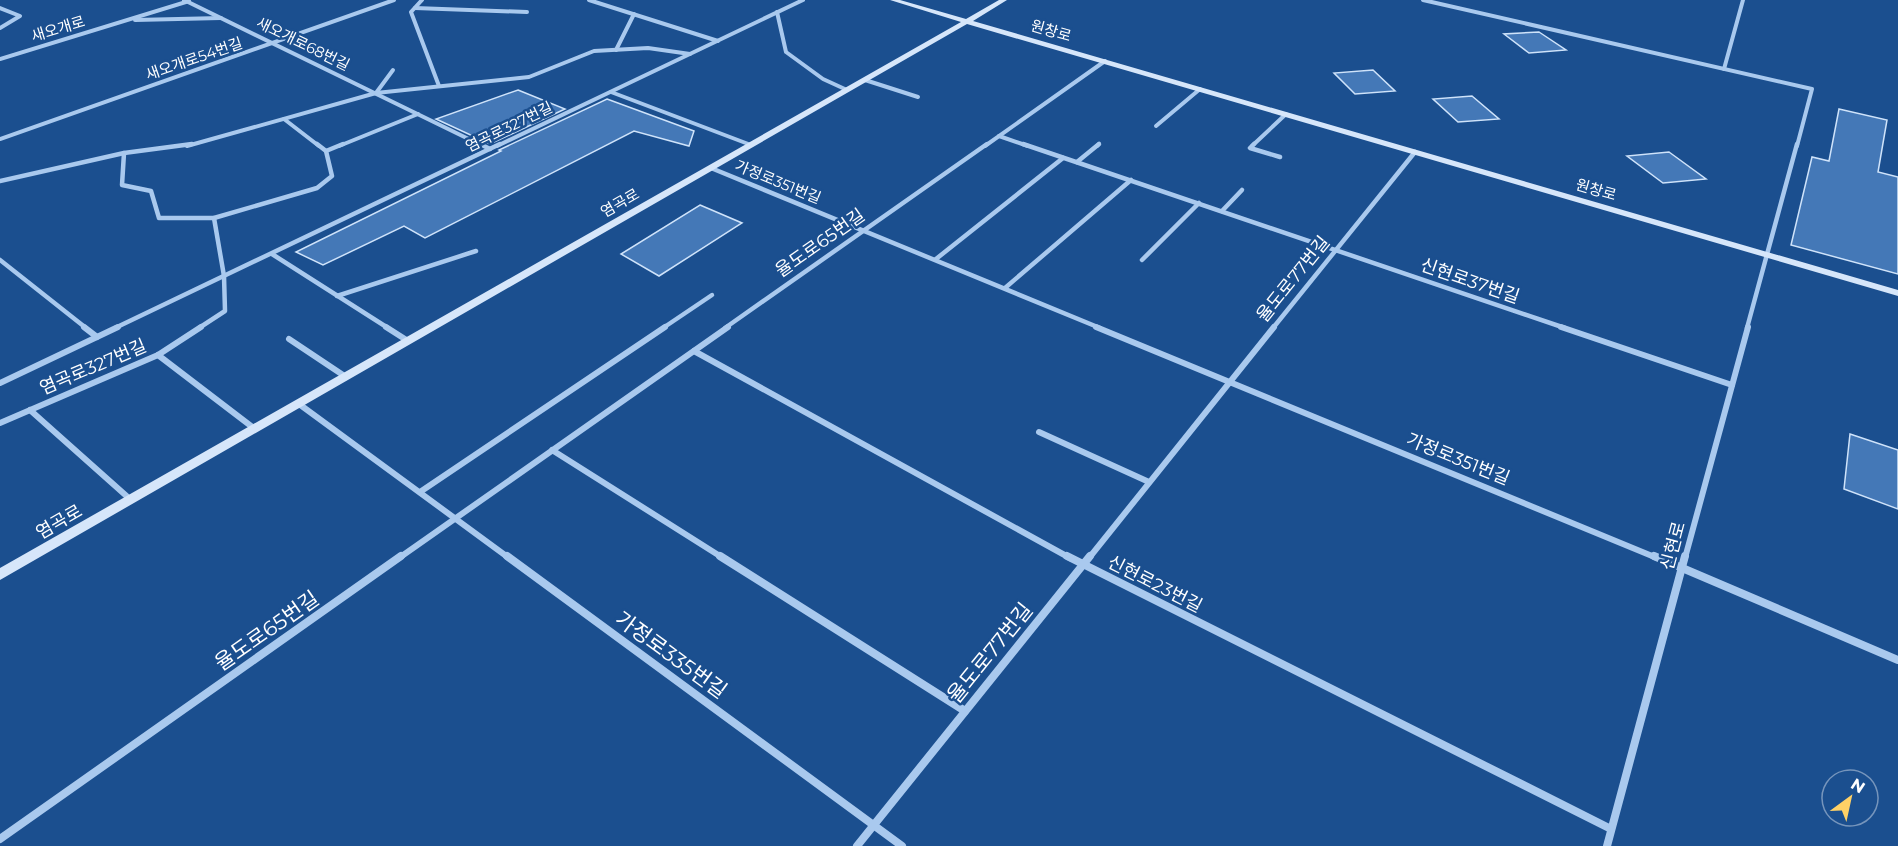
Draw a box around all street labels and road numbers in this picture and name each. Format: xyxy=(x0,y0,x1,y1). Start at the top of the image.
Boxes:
street label: 새오개로 xyxy=(29,11,87,46)
street label: 새오개로68번길 xyxy=(253,13,353,74)
street label: 원창로 xyxy=(1029,16,1074,45)
street label: 새오개로54번길 xyxy=(143,33,245,84)
street label: 염곡로327번길 xyxy=(462,97,556,156)
street label: 가정로351번길 xyxy=(732,156,824,207)
street label: 원창로 xyxy=(1574,175,1619,204)
street label: 염곡로 xyxy=(597,184,642,221)
street label: 율도로65번길 xyxy=(771,204,869,282)
street label: 율도로77번길 xyxy=(1252,232,1334,326)
street label: 신현로37번길 xyxy=(1418,254,1522,308)
street label: 염곡로327번길 xyxy=(36,335,150,399)
street label: 가정로351번길 xyxy=(1403,428,1513,490)
street label: 염곡로 xyxy=(32,500,86,544)
street label: 신현로 xyxy=(1656,519,1690,573)
street label: 신현로23번길 xyxy=(1104,551,1206,617)
street label: 율도로65번길 xyxy=(210,586,324,676)
street label: 율도로77번길 xyxy=(942,598,1038,708)
street label: 가정로335번길 xyxy=(611,606,732,703)

